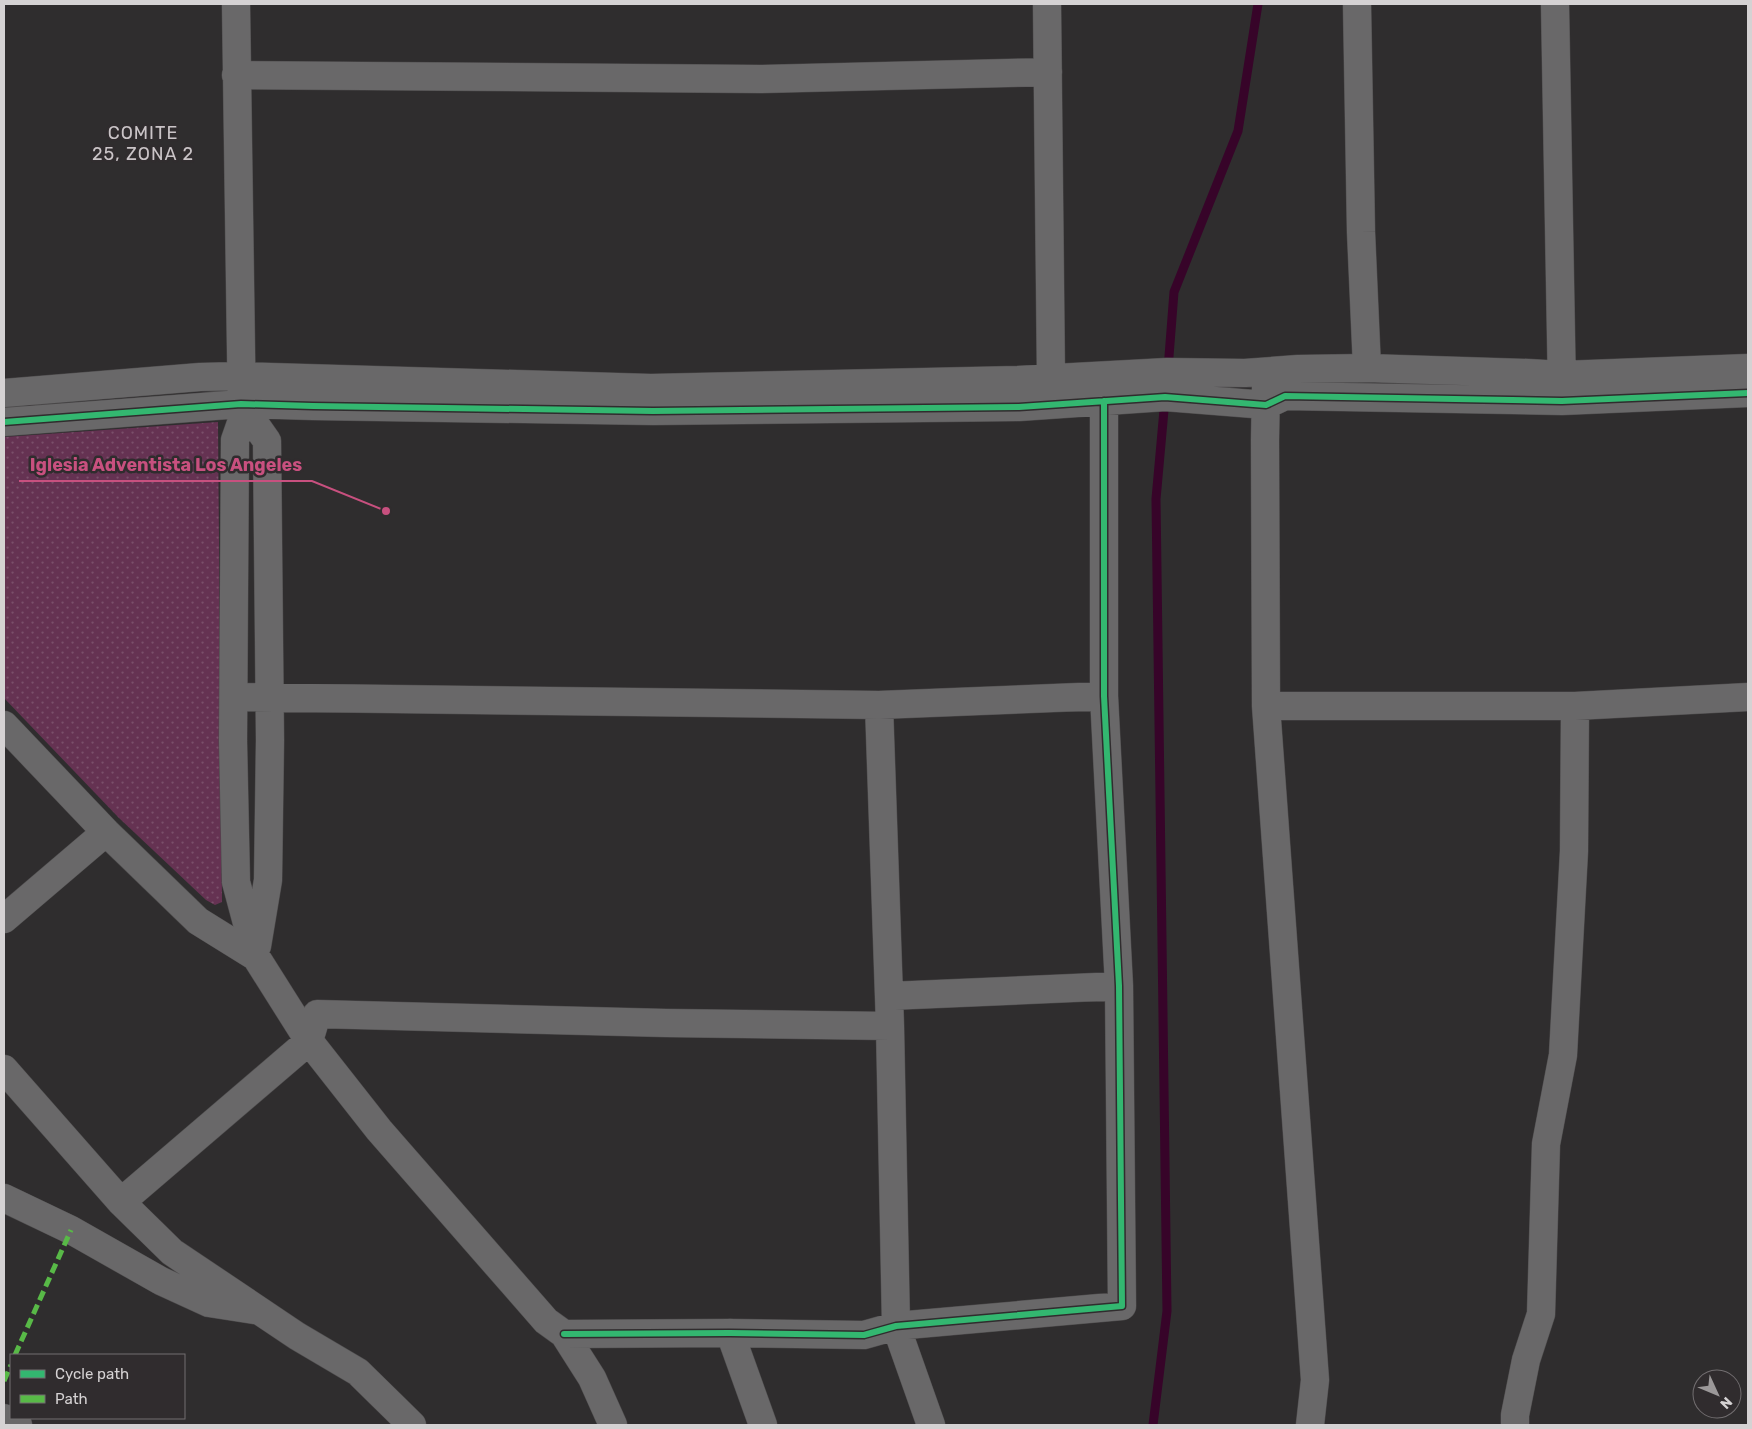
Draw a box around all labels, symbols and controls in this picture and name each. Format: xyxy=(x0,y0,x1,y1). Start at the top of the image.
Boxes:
district label: COMITE 25, ZONA 2 xyxy=(92,122,194,165)
callout: Iglesia Adventista Los Angeles xyxy=(19,448,312,481)
text: Iglesia Adventista Los Angeles xyxy=(30,454,302,476)
legend xyxy=(10,1354,185,1419)
text: Cycle path xyxy=(55,1365,129,1383)
north arrow xyxy=(1692,1369,1742,1419)
text: Path xyxy=(55,1390,88,1408)
text: N xyxy=(1716,1393,1736,1412)

